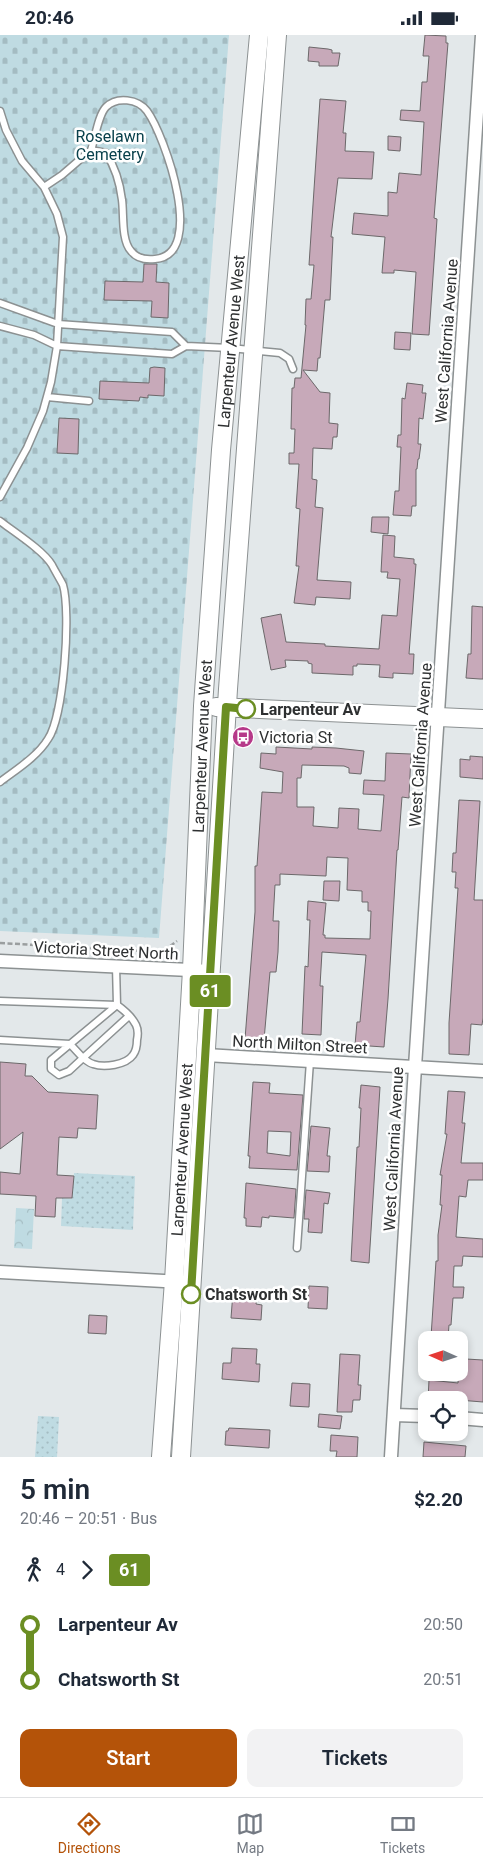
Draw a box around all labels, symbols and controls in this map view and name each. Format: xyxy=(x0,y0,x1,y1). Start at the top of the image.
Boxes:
text: 20:46 xyxy=(25,6,74,29)
park label: Roselawn Cemetery xyxy=(75,127,145,164)
street label: Larpenteur Avenue West xyxy=(214,254,249,428)
street label: West California Avenue xyxy=(431,258,462,424)
street label: Larpenteur Avenue West xyxy=(189,659,216,833)
street label: West California Avenue xyxy=(405,662,436,828)
marker: Larpenteur Av xyxy=(236,699,256,719)
place label: Larpenteur Av xyxy=(260,700,361,719)
bus stop icon: Victoria St xyxy=(231,725,255,749)
place label: Victoria St xyxy=(259,728,332,747)
street label: Victoria Street North xyxy=(33,937,179,964)
line badge: 61 xyxy=(188,975,232,1007)
text: 61 xyxy=(200,980,220,1001)
street label: North Milton Street xyxy=(232,1031,368,1058)
street label: Larpenteur Avenue West xyxy=(168,1063,197,1237)
street label: West California Avenue xyxy=(380,1066,407,1232)
marker: Chatsworth St xyxy=(181,1284,201,1304)
place label: Chatsworth St xyxy=(205,1285,308,1304)
north arrow xyxy=(418,1331,468,1381)
map controls xyxy=(418,1331,468,1441)
button: locate xyxy=(418,1391,468,1441)
text: 5 min xyxy=(20,1473,90,1506)
text: $2.20 xyxy=(414,1488,463,1511)
text: 20:46 – 20:51 · Bus xyxy=(20,1509,157,1528)
icon: walk xyxy=(20,1556,48,1584)
icon: forward xyxy=(73,1556,101,1584)
text: 61 xyxy=(119,1559,140,1580)
text: 4 xyxy=(56,1560,65,1579)
text: Larpenteur Av xyxy=(58,1613,178,1636)
text: 20:50 xyxy=(423,1615,463,1634)
text: Chatsworth St xyxy=(58,1668,179,1691)
text: 20:51 xyxy=(423,1670,463,1689)
button: Start xyxy=(20,1729,237,1787)
button: Tickets xyxy=(247,1729,463,1787)
tab: Directions xyxy=(58,1810,121,1856)
tab: Map xyxy=(236,1810,264,1856)
tab: Tickets xyxy=(380,1810,425,1856)

